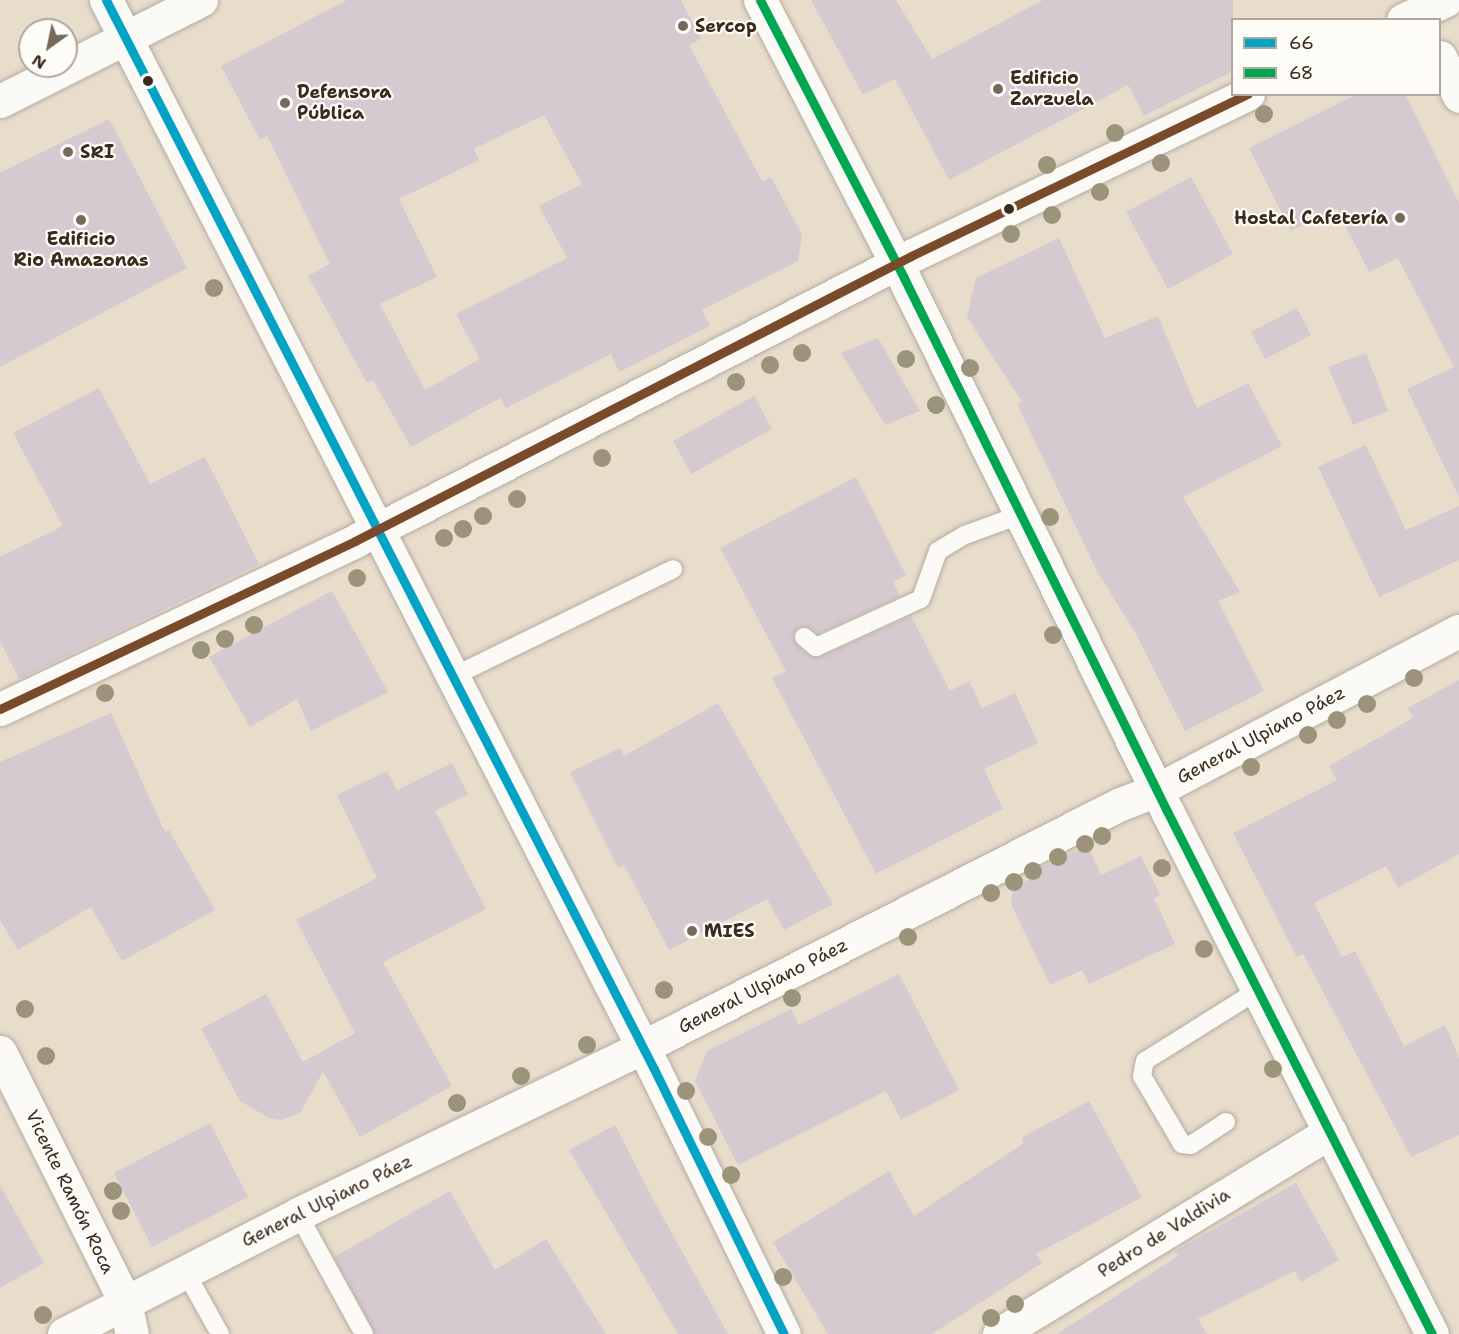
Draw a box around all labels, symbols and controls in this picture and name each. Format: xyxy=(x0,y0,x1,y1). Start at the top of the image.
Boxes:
place label: Sercop xyxy=(695,15,757,37)
north arrow xyxy=(18,18,78,78)
legend xyxy=(1231,18,1441,96)
marker: Sercop xyxy=(676,19,690,33)
text: 66 xyxy=(1289,31,1314,55)
text: N xyxy=(28,50,50,74)
text: 68 xyxy=(1289,61,1313,85)
place label: Edificio Zarzuela xyxy=(1010,68,1094,110)
unlabelled marker xyxy=(142,75,154,87)
place label: Defensora Pública xyxy=(297,82,392,124)
marker: Edificio Zarzuela xyxy=(991,82,1005,96)
marker: Defensora Pública xyxy=(278,96,292,110)
place label: SRI xyxy=(80,141,114,163)
marker: SRI xyxy=(61,145,75,159)
unlabelled marker xyxy=(1003,203,1015,215)
place label: Hostal Cafetería xyxy=(1234,207,1388,229)
marker: Hostal Cafetería xyxy=(1393,211,1407,225)
marker: Edificio Rio Amazonas xyxy=(74,213,88,227)
place label: Edificio Rio Amazonas xyxy=(13,229,149,272)
street label: General Ulpiano Páez xyxy=(1173,682,1349,788)
place label: MIES xyxy=(704,920,755,942)
marker: MIES xyxy=(685,924,699,938)
street label: General Ulpiano Páez xyxy=(675,934,851,1038)
street label: Vicente Ramón Roca xyxy=(21,1107,119,1277)
street label: General Ulpiano Páez xyxy=(238,1150,416,1252)
street label: Pedro de Valdivia xyxy=(1094,1184,1234,1282)

